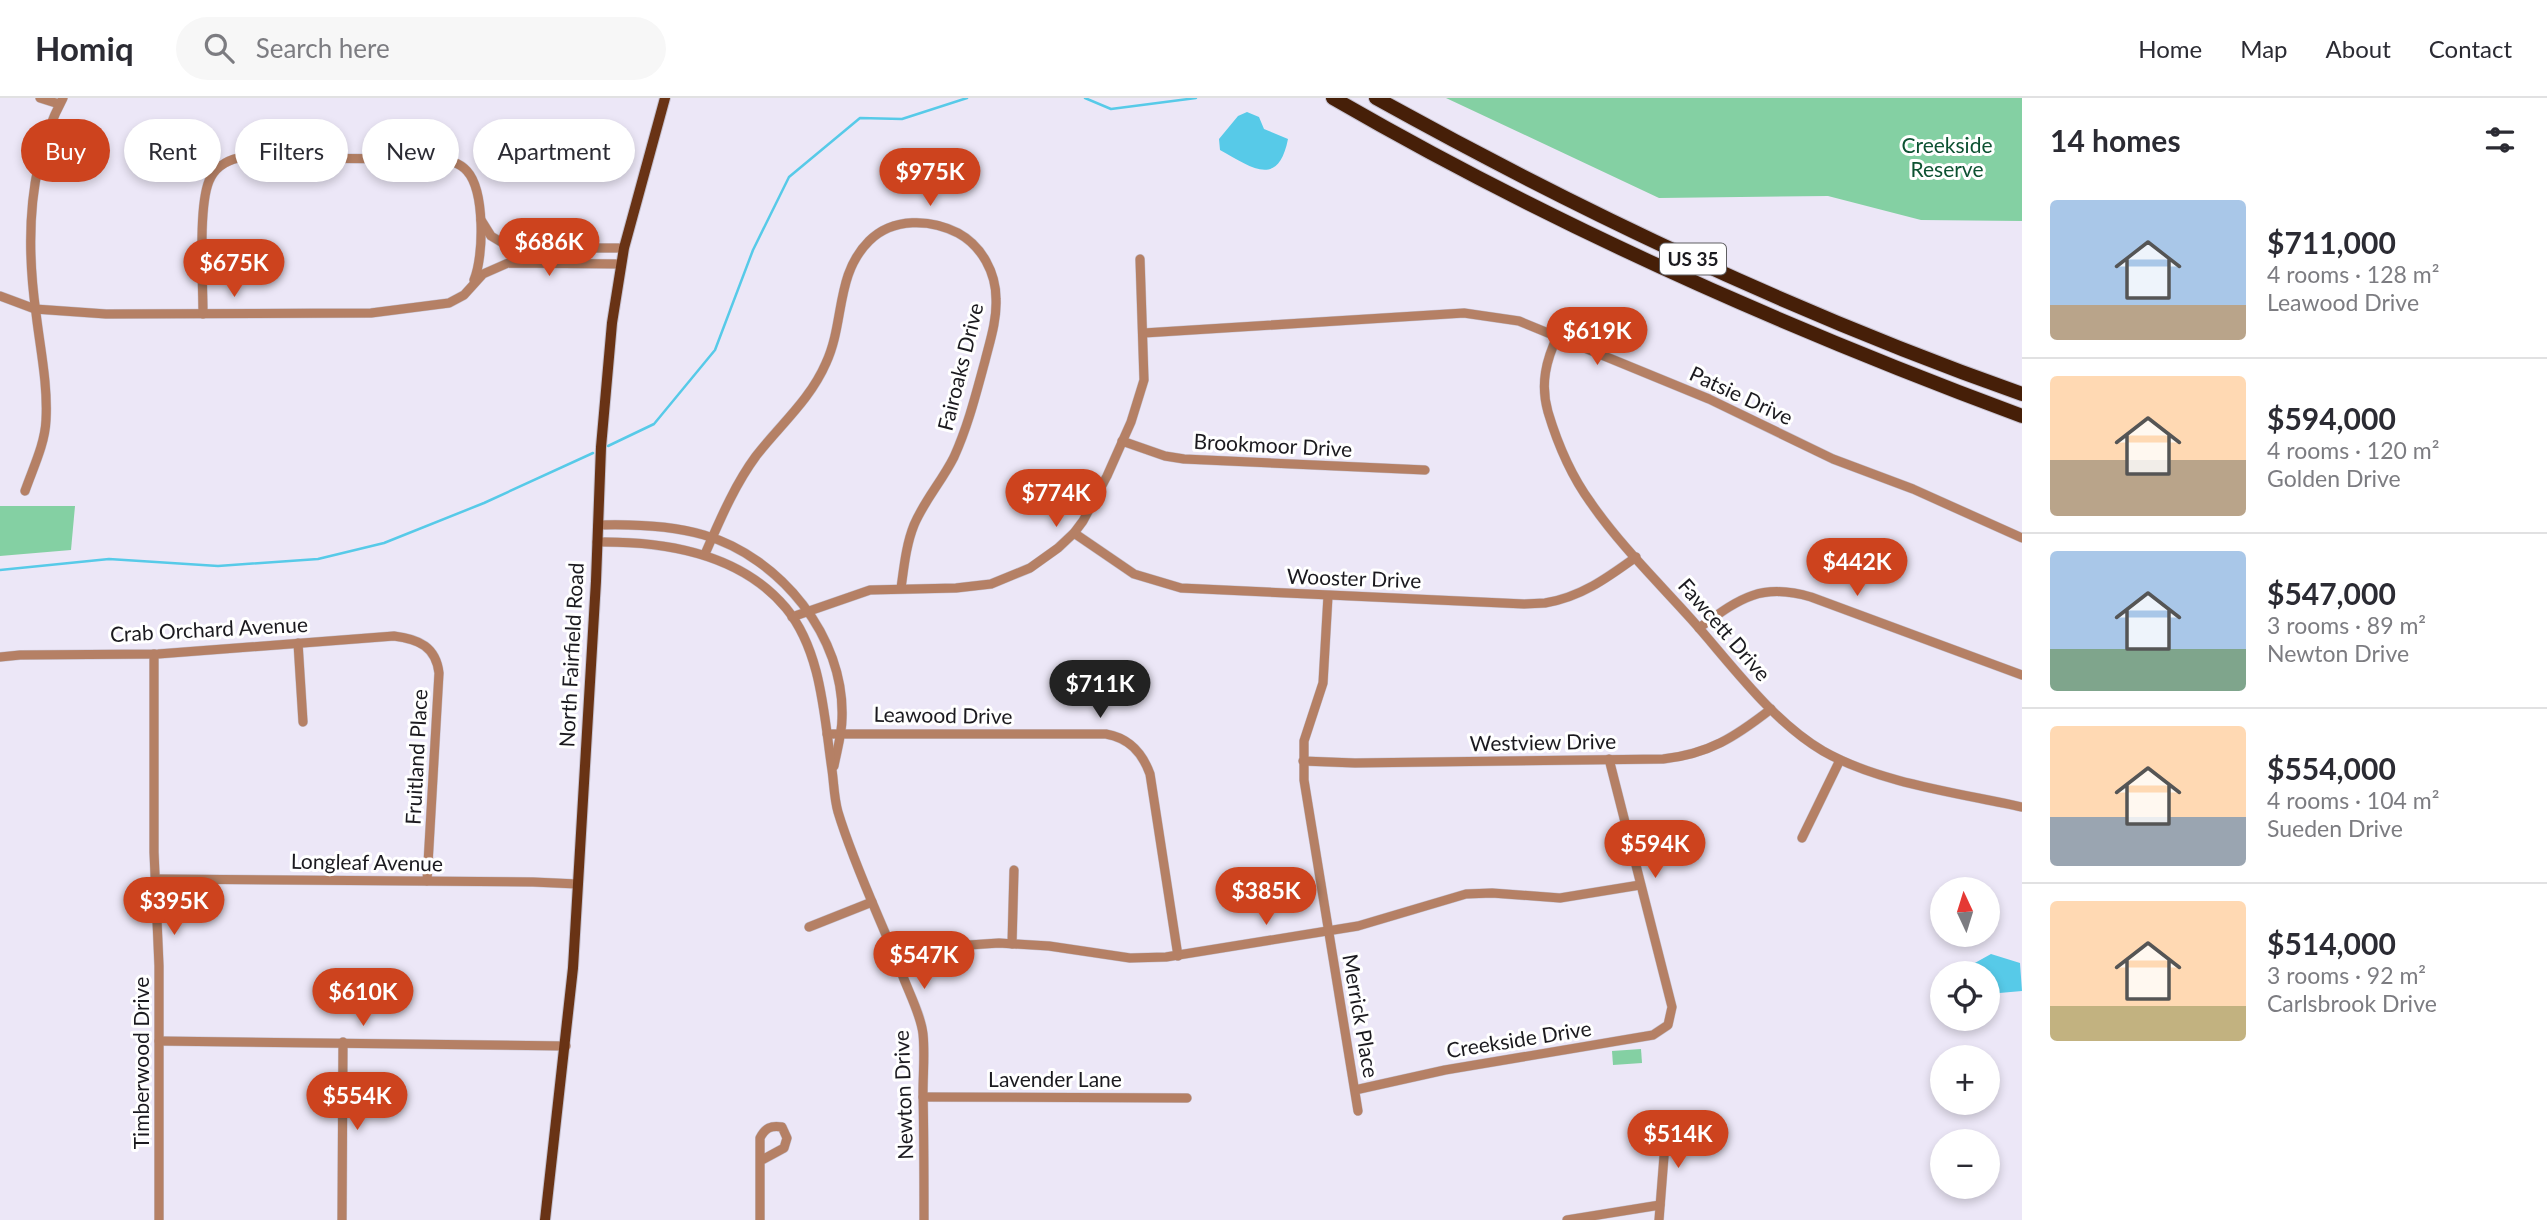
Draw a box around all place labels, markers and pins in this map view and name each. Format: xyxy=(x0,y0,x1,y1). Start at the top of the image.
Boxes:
pin: $975K xyxy=(881,148,979,208)
pin: $686K xyxy=(500,218,598,278)
pin: $675K xyxy=(185,240,283,299)
pin: $619K xyxy=(1548,308,1646,367)
pin: $774K xyxy=(1007,470,1105,529)
pin: $442K xyxy=(1808,538,1906,598)
pin: $711K xyxy=(1051,660,1149,720)
pin: $594K xyxy=(1606,820,1704,880)
pin: $385K xyxy=(1217,868,1315,927)
pin: $395K xyxy=(125,878,223,937)
pin: $547K xyxy=(875,932,973,991)
pin: $610K xyxy=(314,968,412,1028)
pin: $554K xyxy=(308,1072,406,1132)
pin: $514K xyxy=(1629,1110,1727,1170)

